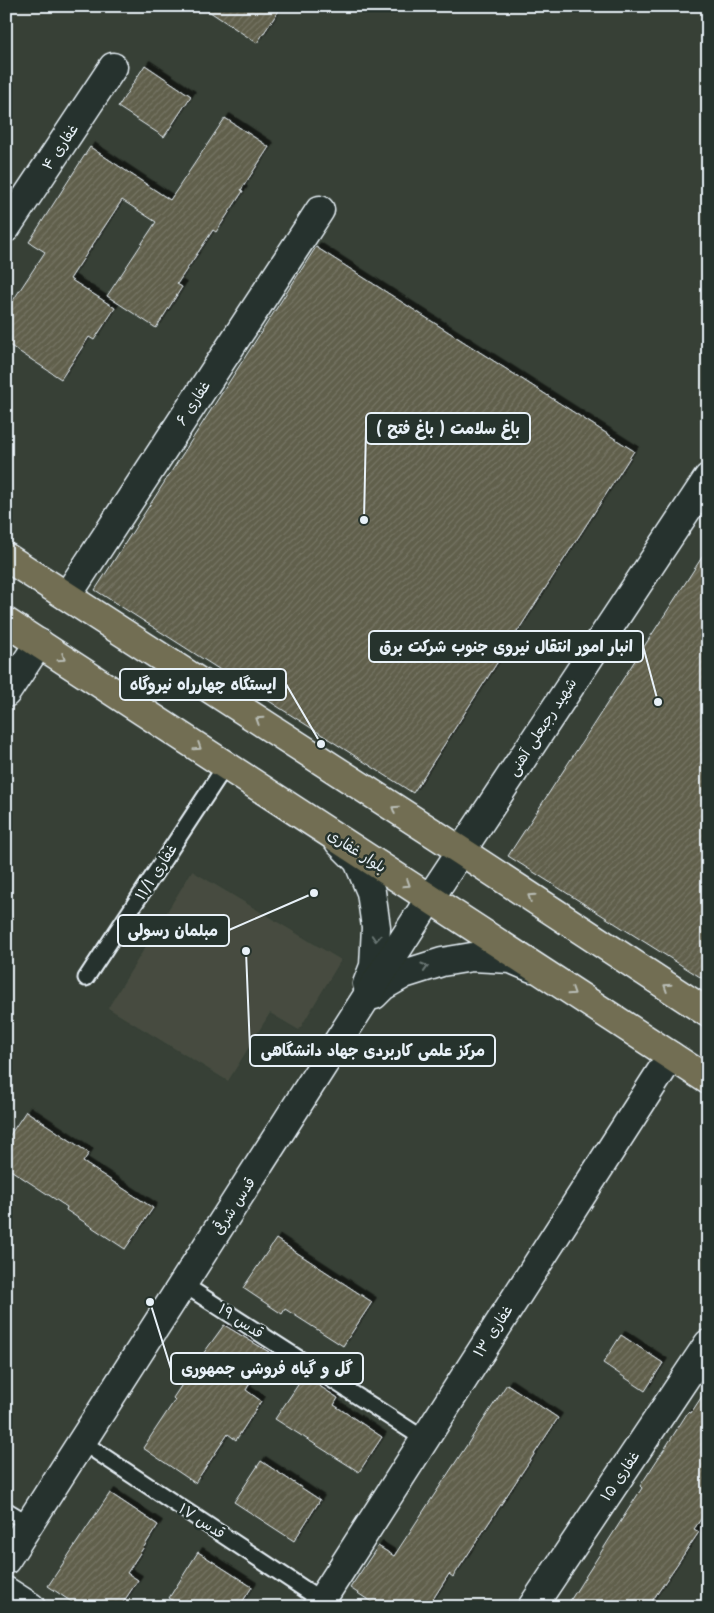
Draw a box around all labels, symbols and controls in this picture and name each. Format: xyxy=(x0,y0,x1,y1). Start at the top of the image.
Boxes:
street label: غفاری ۴ xyxy=(35,118,83,174)
street label: غفاری ۶ xyxy=(169,375,215,429)
callout: باغ سلامت ( باغ فتح ) xyxy=(366,413,530,444)
text: باغ سلامت ( باغ فتح ) xyxy=(376,415,520,440)
callout: انبار امور انتقال نیروی جنوب شرکت برق xyxy=(369,631,643,662)
text: انبار امور انتقال نیروی جنوب شرکت برق xyxy=(379,633,633,658)
one-way arrow xyxy=(56,652,65,661)
callout: ایستگاه چهارراه نیروگاه xyxy=(120,669,286,700)
text: ایستگاه چهارراه نیروگاه xyxy=(130,671,276,695)
street label: شهید رجبعلی آهنی xyxy=(500,673,581,780)
one-way arrow xyxy=(255,717,264,727)
one-way arrow xyxy=(192,741,202,750)
one-way arrow xyxy=(391,805,400,815)
street label: بلوار غفاری xyxy=(324,822,392,877)
street label: غفاری ۱۱/۱ xyxy=(128,838,182,904)
one-way arrow xyxy=(402,877,411,887)
one-way arrow xyxy=(528,894,537,904)
callout: مبلمان رسولی xyxy=(118,915,229,946)
text: مبلمان رسولی xyxy=(128,917,218,941)
one-way arrow xyxy=(370,934,381,942)
one-way arrow xyxy=(421,963,429,973)
one-way arrow xyxy=(663,983,672,993)
one-way arrow xyxy=(567,985,576,995)
callout: مرکز علمی کاربردی جهاد دانشگاهی xyxy=(250,1035,495,1066)
text: مرکز علمی کاربردی جهاد دانشگاهی xyxy=(261,1037,485,1061)
street label: قدس شرقی xyxy=(205,1172,260,1239)
street label: قدس ۱۹ xyxy=(214,1296,269,1343)
street label: غفاری ۱۳ xyxy=(466,1299,517,1361)
callout: گل و گیاه فروشی جمهوری xyxy=(171,1353,363,1384)
text: گل و گیاه فروشی جمهوری xyxy=(181,1355,353,1380)
street label: غفاری ۱۵ xyxy=(593,1445,644,1505)
street label: قدس ۱۷ xyxy=(175,1496,231,1543)

